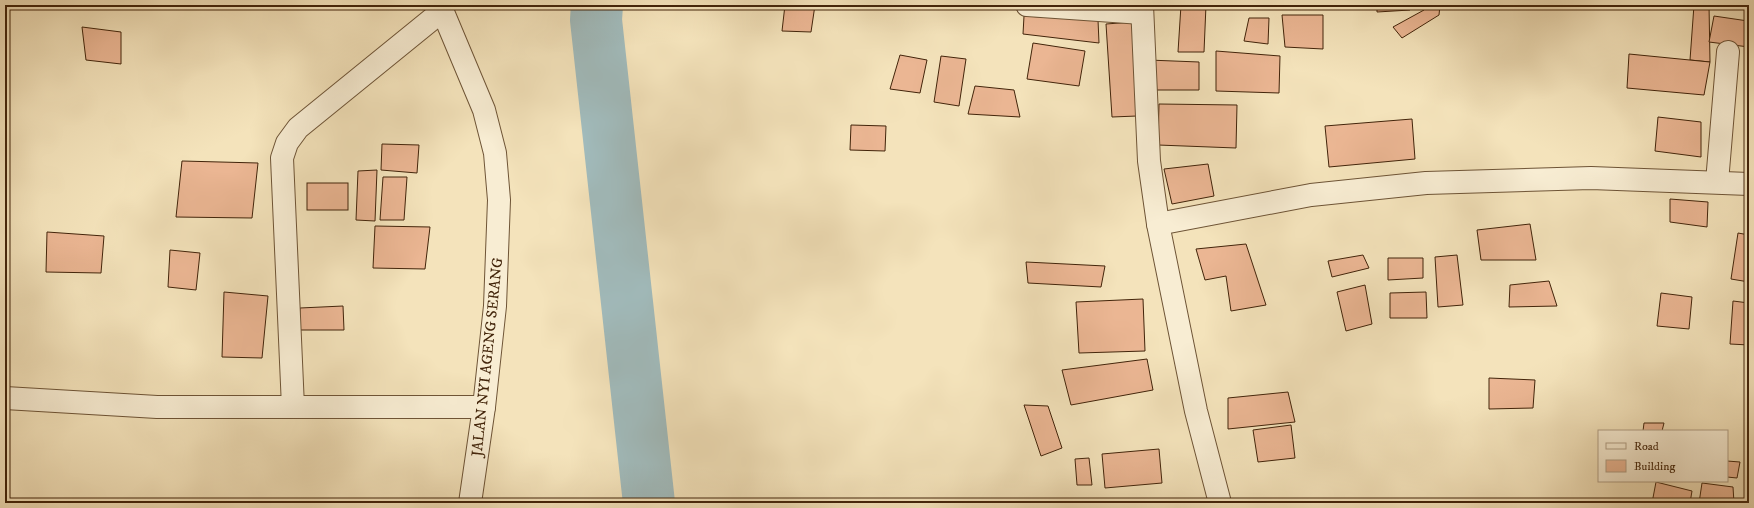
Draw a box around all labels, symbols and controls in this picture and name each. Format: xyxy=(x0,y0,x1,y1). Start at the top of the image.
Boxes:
street label: JALAN NYI AGENG SERANG xyxy=(467,256,507,459)
legend xyxy=(1598,430,1728,482)
text: Road xyxy=(1634,439,1659,454)
text: Building xyxy=(1634,459,1675,474)

